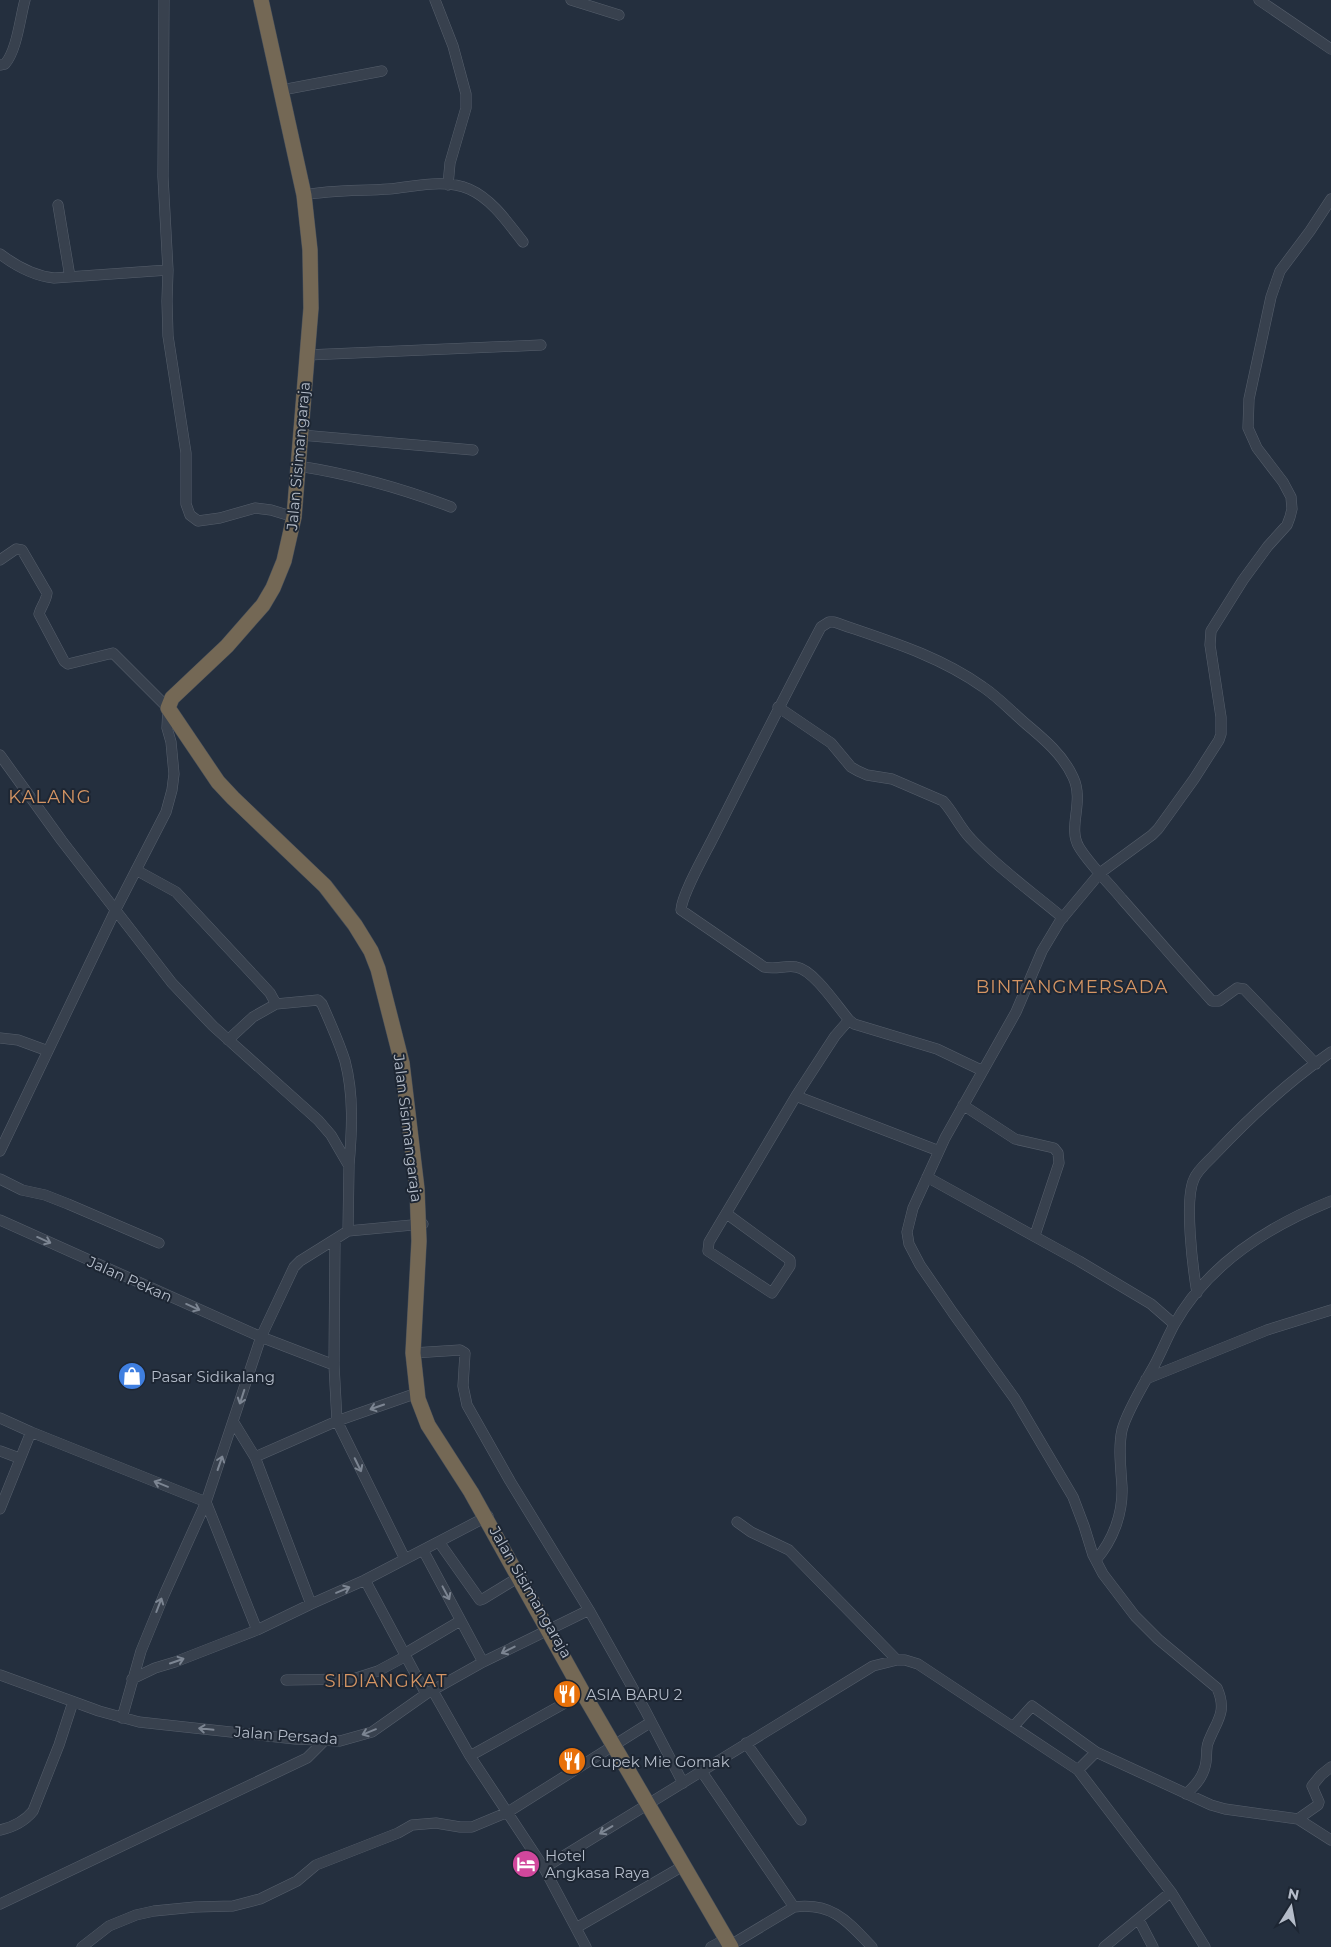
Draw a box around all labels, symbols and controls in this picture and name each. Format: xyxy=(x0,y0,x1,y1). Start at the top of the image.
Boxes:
street label: Jalan Sisimangaraja xyxy=(282,381,314,532)
district label: KALANG xyxy=(8,786,92,808)
district label: BINTANGMERSADA xyxy=(976,976,1168,998)
street label: Jalan Sisimangaraja xyxy=(389,1052,427,1203)
one-way arrow xyxy=(37,1236,52,1246)
street label: Jalan Pekan xyxy=(84,1251,175,1306)
one-way arrow xyxy=(185,1302,200,1312)
shop icon: Pasar Sidikalang xyxy=(117,1361,147,1391)
place label: Pasar Sidikalang xyxy=(151,1367,275,1386)
one-way arrow xyxy=(237,1389,246,1404)
one-way arrow xyxy=(370,1403,385,1412)
one-way arrow xyxy=(216,1455,225,1471)
one-way arrow xyxy=(354,1457,364,1472)
one-way arrow xyxy=(154,1479,169,1488)
street label: Jalan Sisimangaraja xyxy=(485,1522,577,1661)
one-way arrow xyxy=(335,1585,350,1595)
one-way arrow xyxy=(441,1586,451,1600)
one-way arrow xyxy=(155,1598,165,1613)
one-way arrow xyxy=(501,1645,516,1655)
one-way arrow xyxy=(169,1656,185,1665)
district label: SIDIANGKAT xyxy=(324,1670,448,1692)
restaurant icon: ASIA BARU 2 xyxy=(552,1679,582,1709)
place label: ASIA BARU 2 xyxy=(586,1685,682,1704)
street label: Jalan Persada xyxy=(232,1722,339,1748)
one-way arrow xyxy=(198,1724,214,1734)
one-way arrow xyxy=(362,1728,377,1737)
restaurant icon: Cupek Mie Gomak xyxy=(557,1746,587,1776)
place label: Cupek Mie Gomak xyxy=(591,1752,730,1771)
one-way arrow xyxy=(600,1826,614,1836)
place label: Hotel Angkasa Raya xyxy=(545,1846,650,1882)
hotel icon: Hotel Angkasa Raya xyxy=(511,1849,541,1879)
north arrow xyxy=(1266,1882,1316,1932)
text: N xyxy=(1286,1884,1301,1904)

